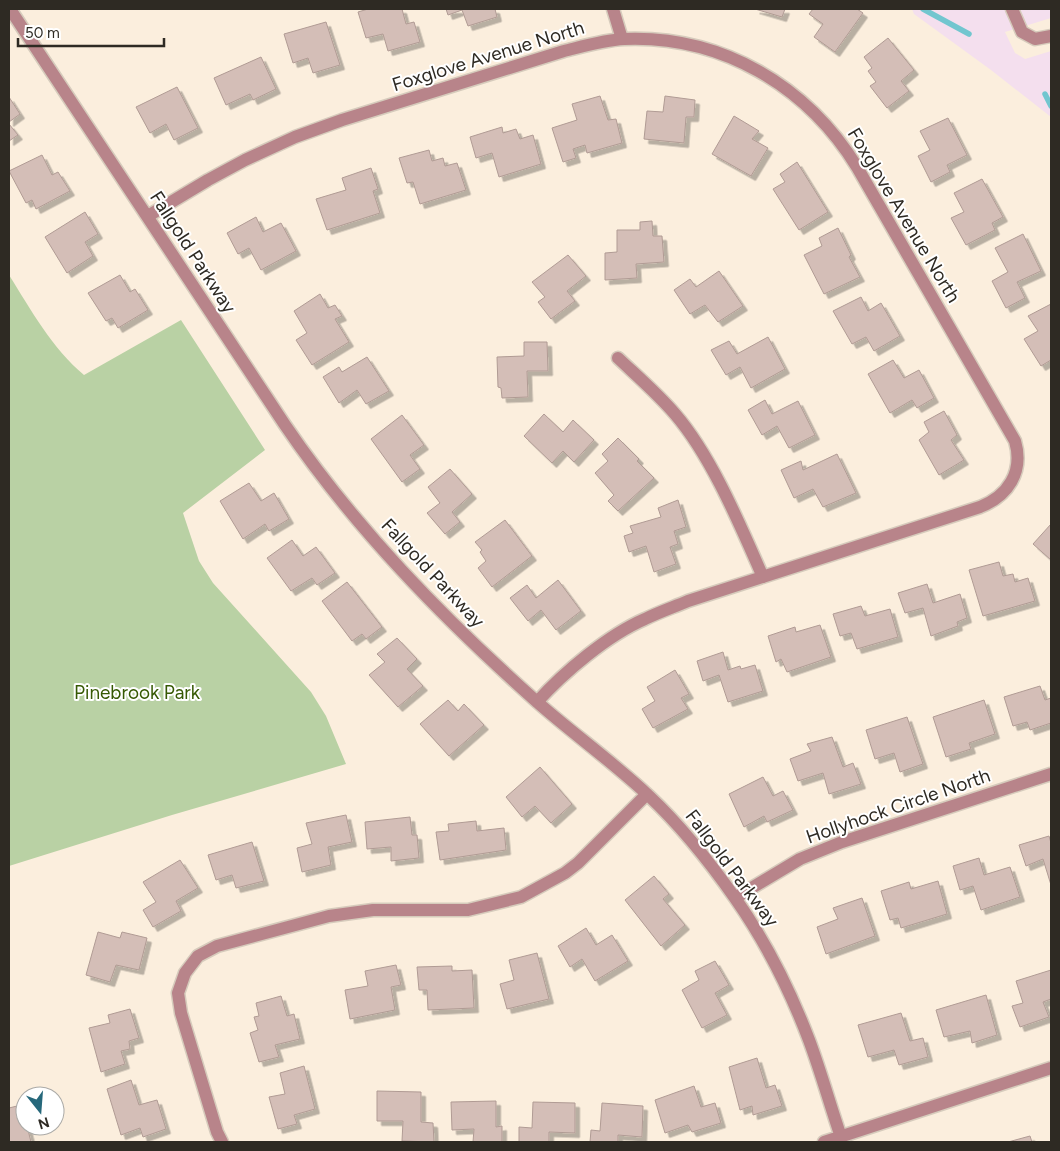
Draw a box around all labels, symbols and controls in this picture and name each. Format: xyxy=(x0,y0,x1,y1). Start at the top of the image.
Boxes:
scale bar xyxy=(18,15,164,47)
street label: Foxglove Avenue North xyxy=(389,16,587,96)
text: 50 m xyxy=(25,24,60,42)
street label: Foxglove Avenue North xyxy=(843,123,965,307)
street label: Fallgold Parkway xyxy=(145,187,241,317)
street label: Fallgold Parkway xyxy=(377,514,489,632)
park label: Pinebrook Park xyxy=(74,681,201,704)
street label: Hollyhock Circle North xyxy=(803,764,993,848)
street label: Fallgold Parkway xyxy=(680,805,784,931)
north arrow xyxy=(15,1086,65,1136)
text: N xyxy=(36,1113,51,1133)

